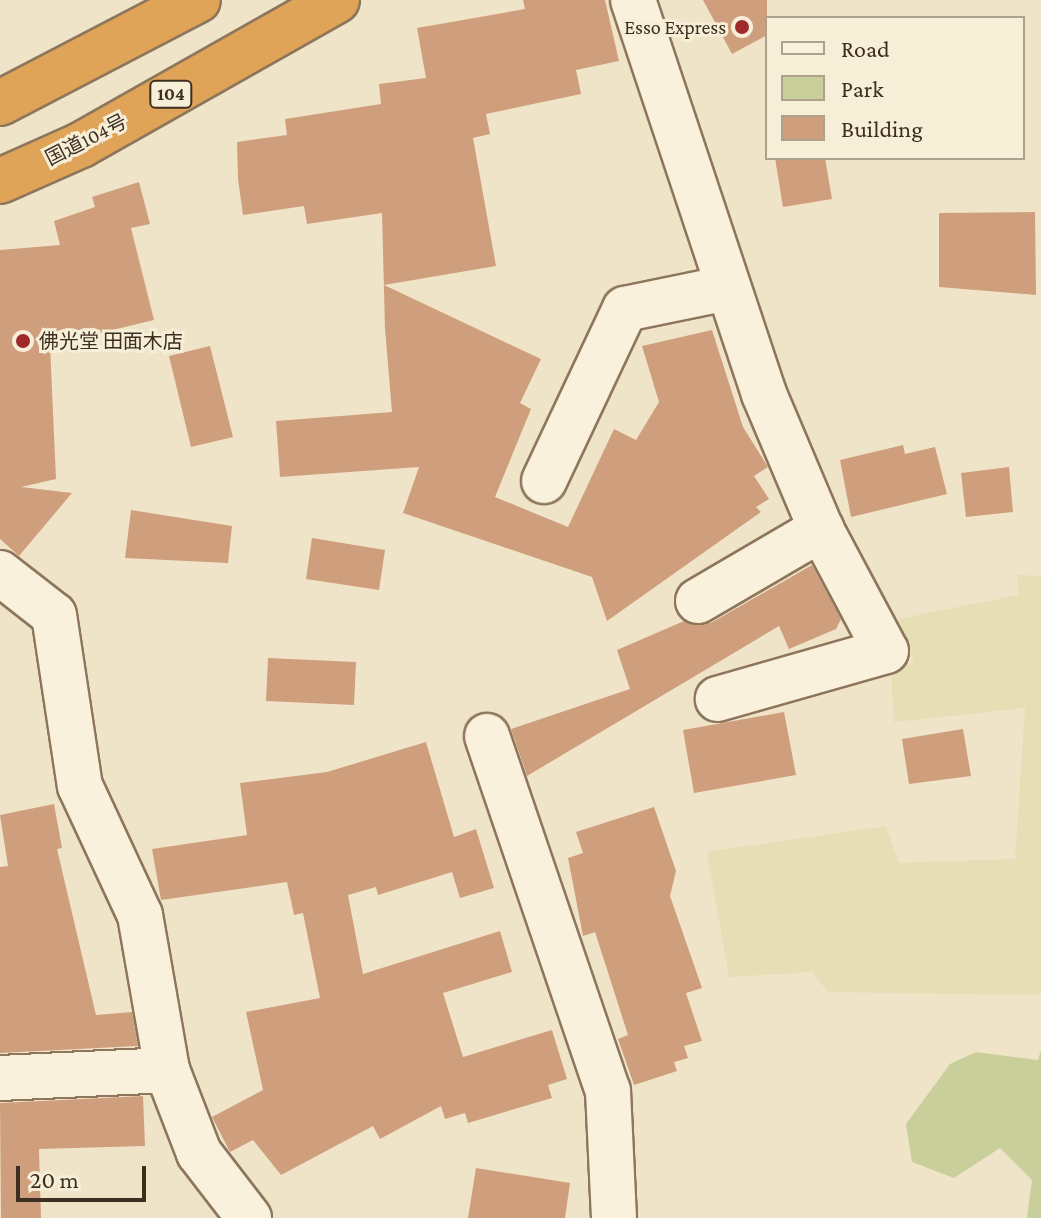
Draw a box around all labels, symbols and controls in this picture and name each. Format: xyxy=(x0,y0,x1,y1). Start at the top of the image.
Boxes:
place label: Esso Express xyxy=(624,15,726,39)
legend xyxy=(765,16,1025,160)
marker: Esso Express xyxy=(733,18,751,36)
text: Road xyxy=(841,35,890,62)
text: Park xyxy=(841,75,884,102)
road number: 104 xyxy=(149,80,193,108)
street label: 国道104号 xyxy=(41,109,131,171)
text: Building xyxy=(841,115,923,142)
place label: 佛光堂 田面木店 xyxy=(39,329,183,353)
marker: 佛光堂 田面木店 xyxy=(14,332,32,350)
scale bar xyxy=(20,1150,150,1200)
text: 20 m xyxy=(30,1166,79,1193)

